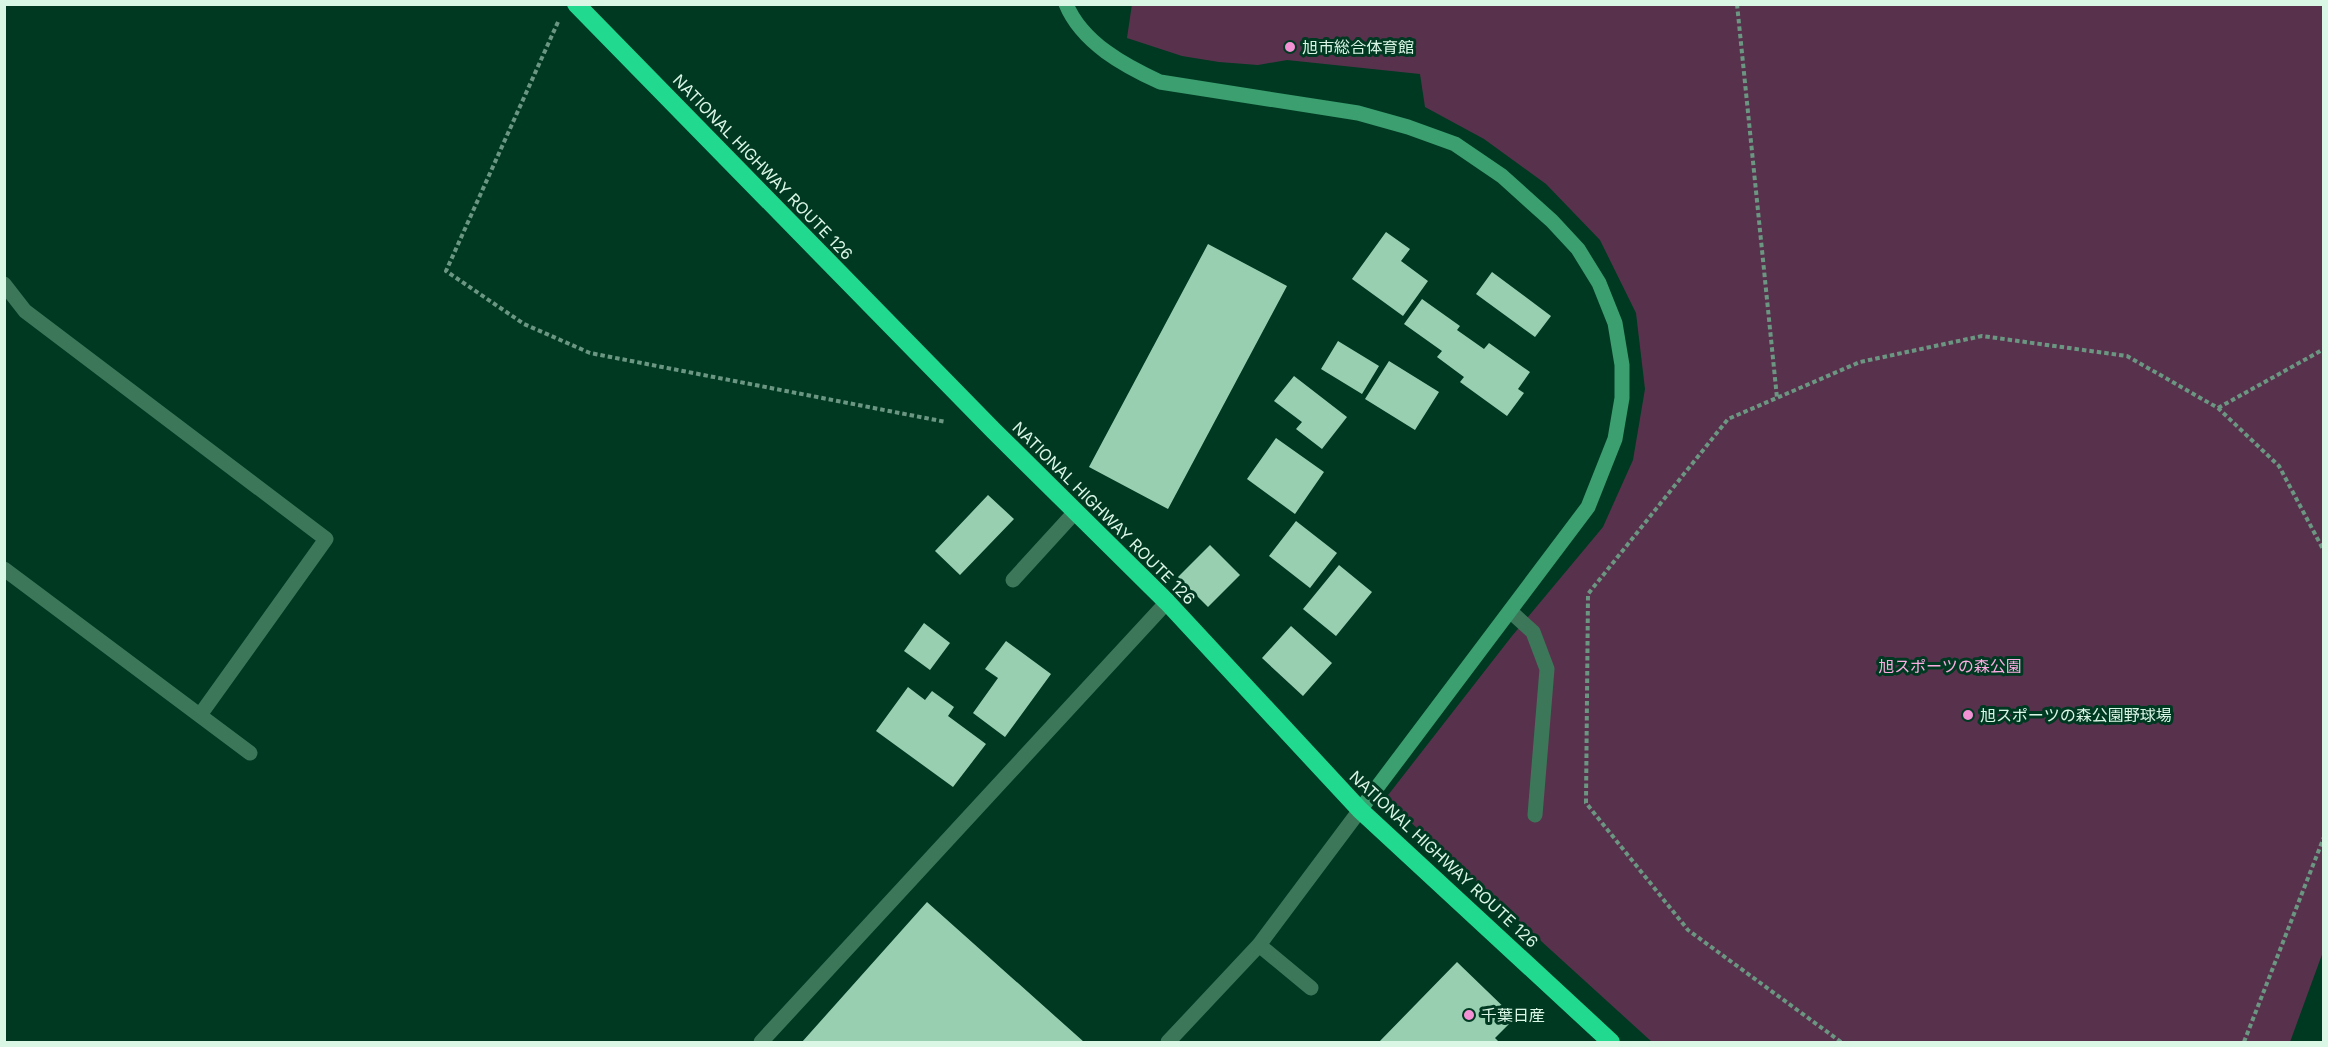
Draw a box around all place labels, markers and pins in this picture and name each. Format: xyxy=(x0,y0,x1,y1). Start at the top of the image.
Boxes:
place label: 旭市総合体育館 xyxy=(1302,37,1414,57)
marker: 旭市総合体育館 xyxy=(1283,40,1297,54)
place label: 旭スポーツの森公園野球場 xyxy=(1980,705,2172,725)
marker: 旭スポーツの森公園野球場 xyxy=(1961,708,1975,722)
place label: 千葉日産 xyxy=(1481,1005,1545,1025)
marker: 千葉日産 xyxy=(1462,1008,1476,1022)

